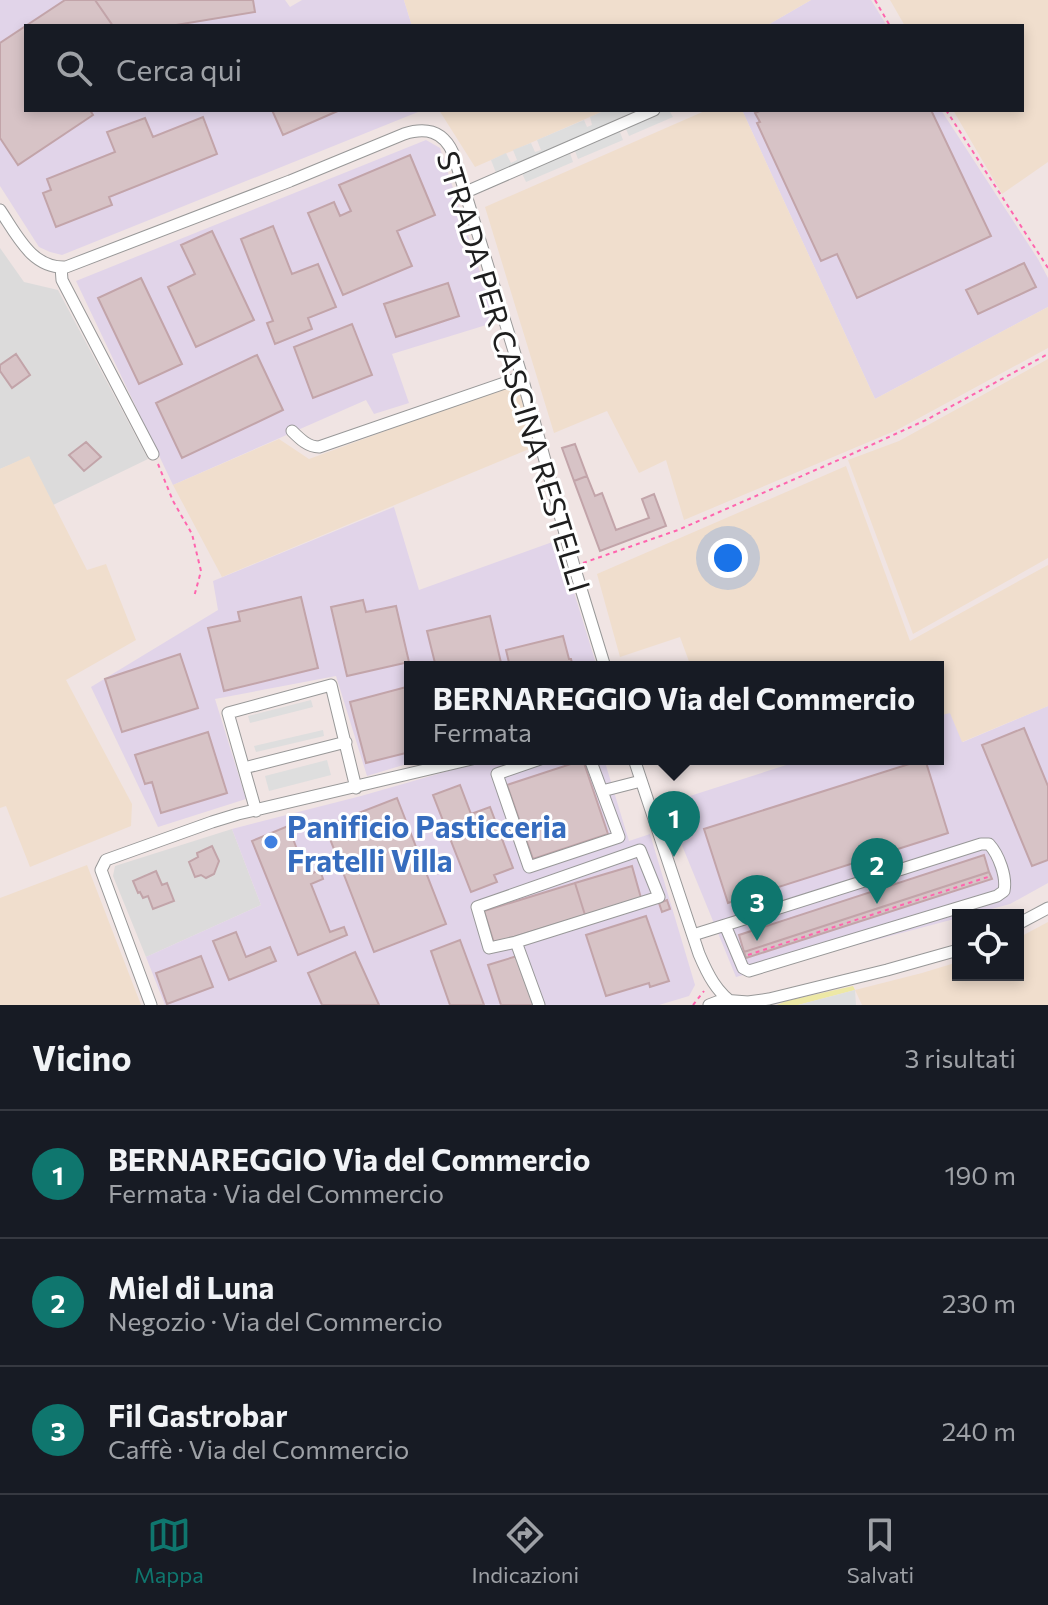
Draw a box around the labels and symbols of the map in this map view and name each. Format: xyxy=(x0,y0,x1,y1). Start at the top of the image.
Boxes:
street label: STRADA PER CASCINA RESTELLI xyxy=(430,146,600,596)
your location xyxy=(708,538,748,578)
pin: 1 xyxy=(648,791,700,857)
place label: Panificio Pasticceria Fratelli Villa xyxy=(287,807,567,878)
marker: Panificio Pasticceria Fratelli Villa xyxy=(262,833,280,851)
pin: 2 xyxy=(851,838,903,904)
pin: 3 xyxy=(731,875,783,941)

